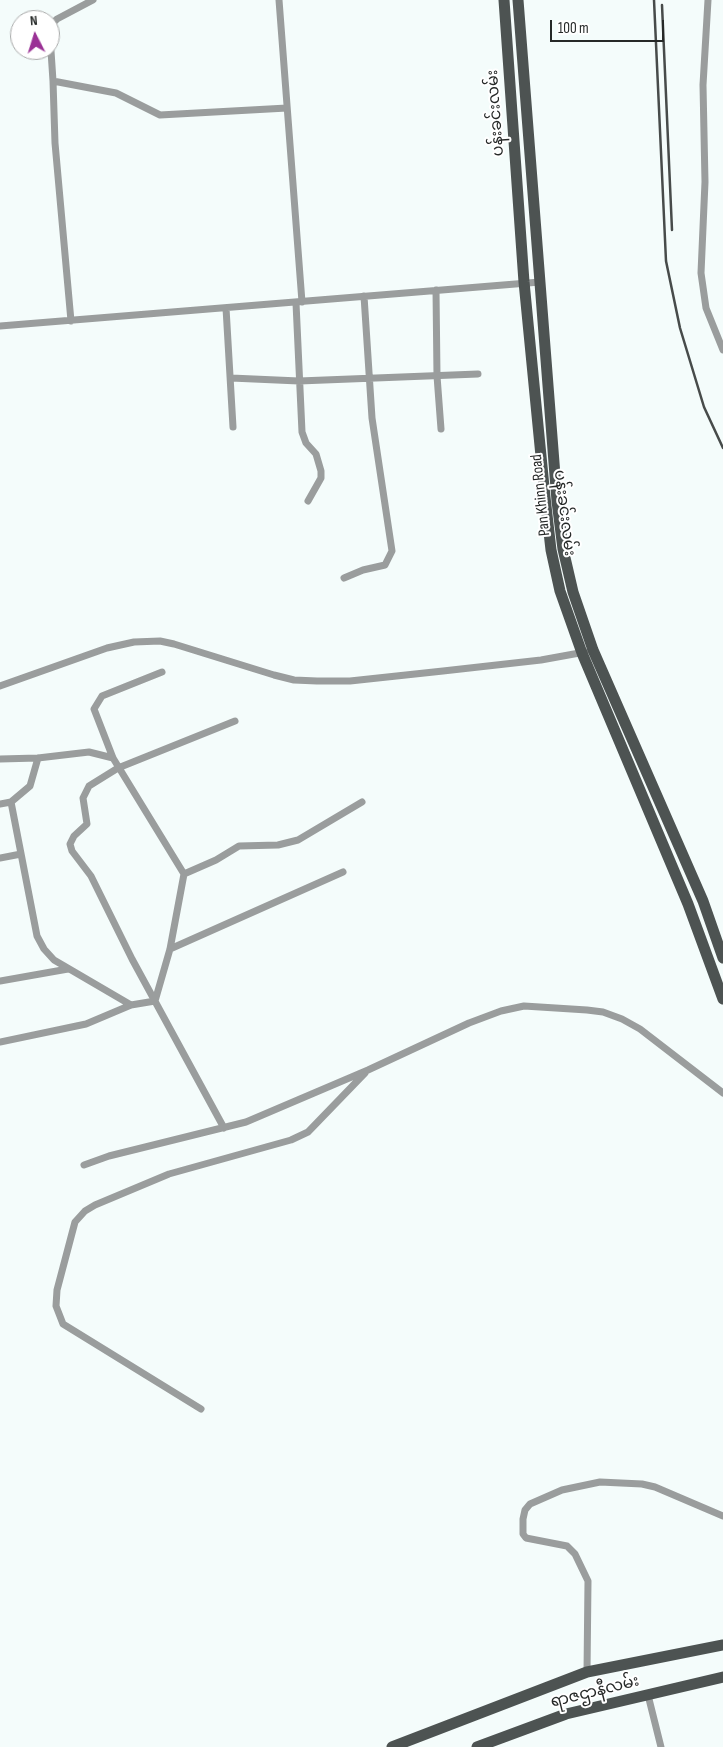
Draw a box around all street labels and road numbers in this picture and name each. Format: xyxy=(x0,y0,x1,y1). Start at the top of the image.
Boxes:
street label: ပန်းခင်းလမ်း xyxy=(483,69,509,157)
street label: Pan Khinn Road xyxy=(527,453,555,537)
street label: ပန်းခင်းလမ်း xyxy=(549,469,579,557)
street label: ရာဇဌာနီလမ်း xyxy=(549,1672,641,1712)

